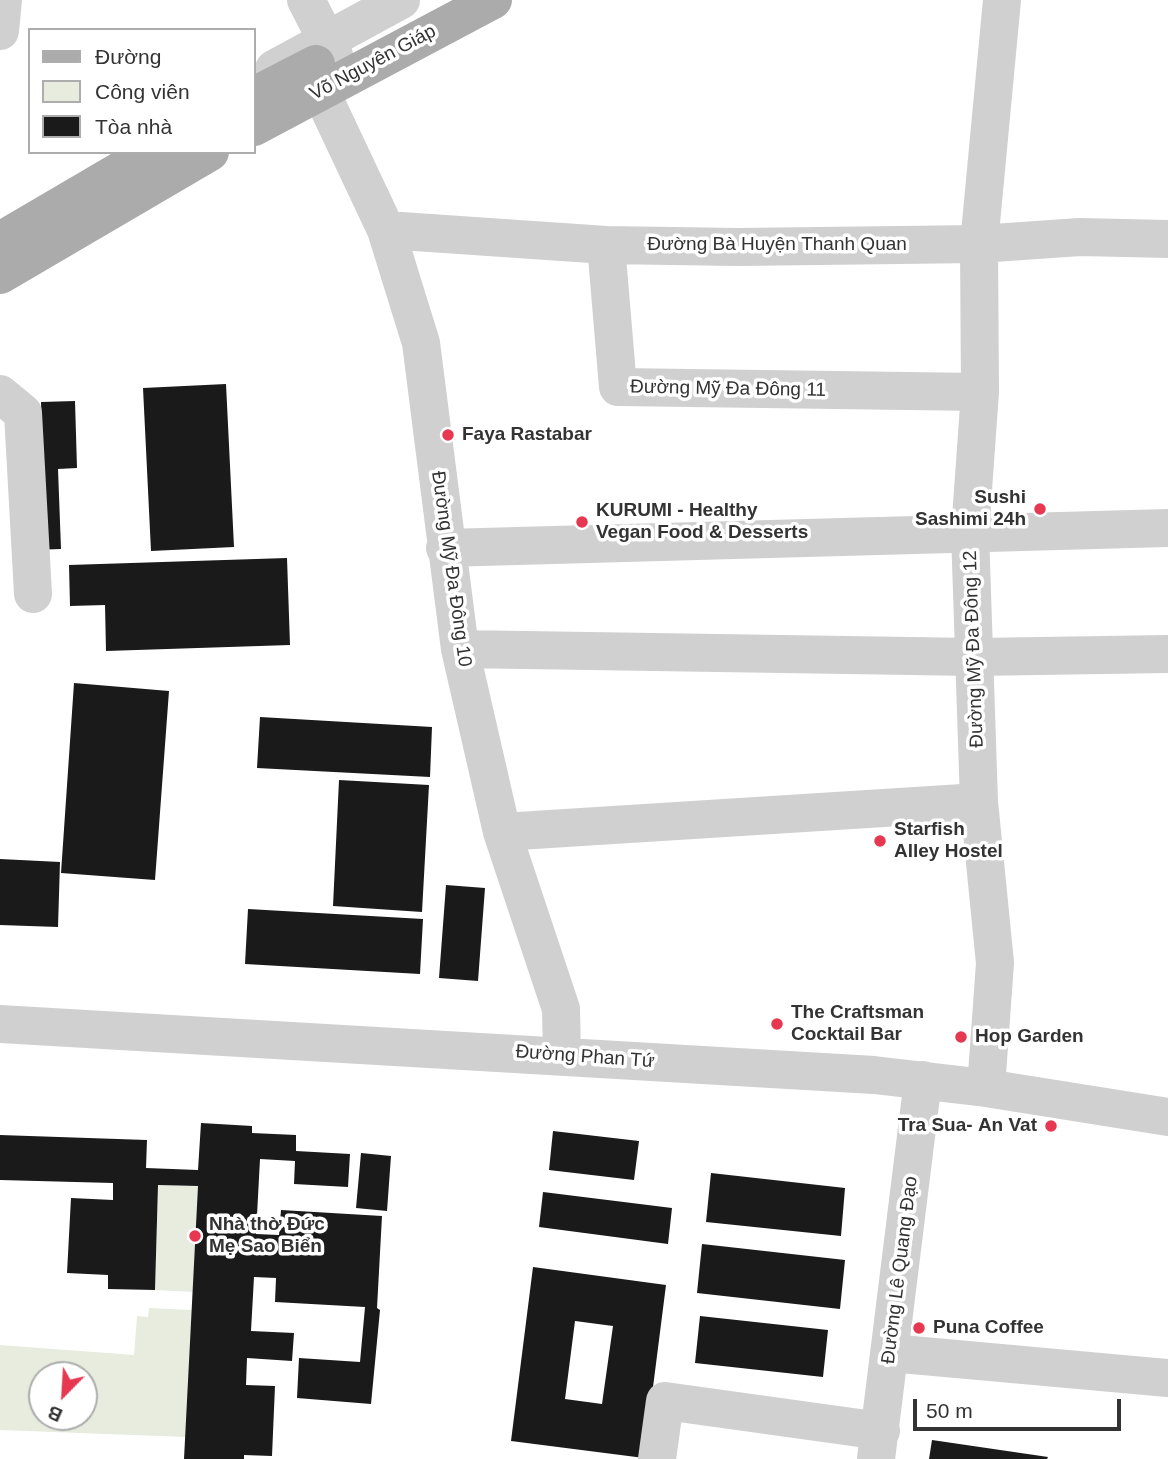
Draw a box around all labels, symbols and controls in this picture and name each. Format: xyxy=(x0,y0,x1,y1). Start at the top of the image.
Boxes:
street label: Võ Nguyên Giáp xyxy=(306,20,440,106)
legend xyxy=(28,28,256,154)
text: Đường xyxy=(95,45,161,68)
text: Công viên xyxy=(95,80,190,103)
text: Tòa nhà xyxy=(95,115,172,138)
street label: Đường Bà Huyện Thanh Quan xyxy=(647,234,907,256)
street label: Đường Mỹ Đa Đông 11 xyxy=(630,376,826,402)
place label: Faya Rastabar xyxy=(462,424,592,446)
marker: Faya Rastabar xyxy=(440,427,456,443)
street label: Đường Mỹ Đa Đông 10 xyxy=(426,470,476,668)
place label: Sushi Sashimi 24h xyxy=(915,487,1026,531)
place label: KURUMI - Healthy Vegan Food & Desserts xyxy=(596,500,808,544)
marker: Sushi Sashimi 24h xyxy=(1032,501,1048,517)
marker: KURUMI - Healthy Vegan Food & Desserts xyxy=(574,514,590,530)
street label: Đường Mỹ Đa Đông 12 xyxy=(959,550,989,748)
place label: Starfish Alley Hostel xyxy=(894,819,1003,863)
marker: Starfish Alley Hostel xyxy=(872,833,888,849)
place label: The Craftsman Cocktail Bar xyxy=(791,1002,924,1046)
marker: The Craftsman Cocktail Bar xyxy=(769,1016,785,1032)
place label: Hop Garden xyxy=(975,1026,1084,1048)
marker: Hop Garden xyxy=(953,1029,969,1045)
street label: Đường Phan Tứ xyxy=(515,1041,655,1073)
place label: Tra Sua- An Vat xyxy=(898,1115,1037,1137)
marker: Tra Sua- An Vat xyxy=(1043,1118,1059,1134)
street label: Đường Lê Quang Đạo xyxy=(877,1175,923,1365)
place label: Nhà thờ Đức Mẹ Sao Biển xyxy=(209,1214,325,1258)
marker: Nhà thờ Đức Mẹ Sao Biển xyxy=(187,1228,203,1244)
place label: Puna Coffee xyxy=(933,1317,1044,1339)
marker: Puna Coffee xyxy=(911,1320,927,1336)
north arrow xyxy=(28,1361,98,1431)
scale bar xyxy=(916,1386,1124,1430)
text: 50 m xyxy=(926,1399,973,1422)
text: B xyxy=(45,1401,66,1426)

